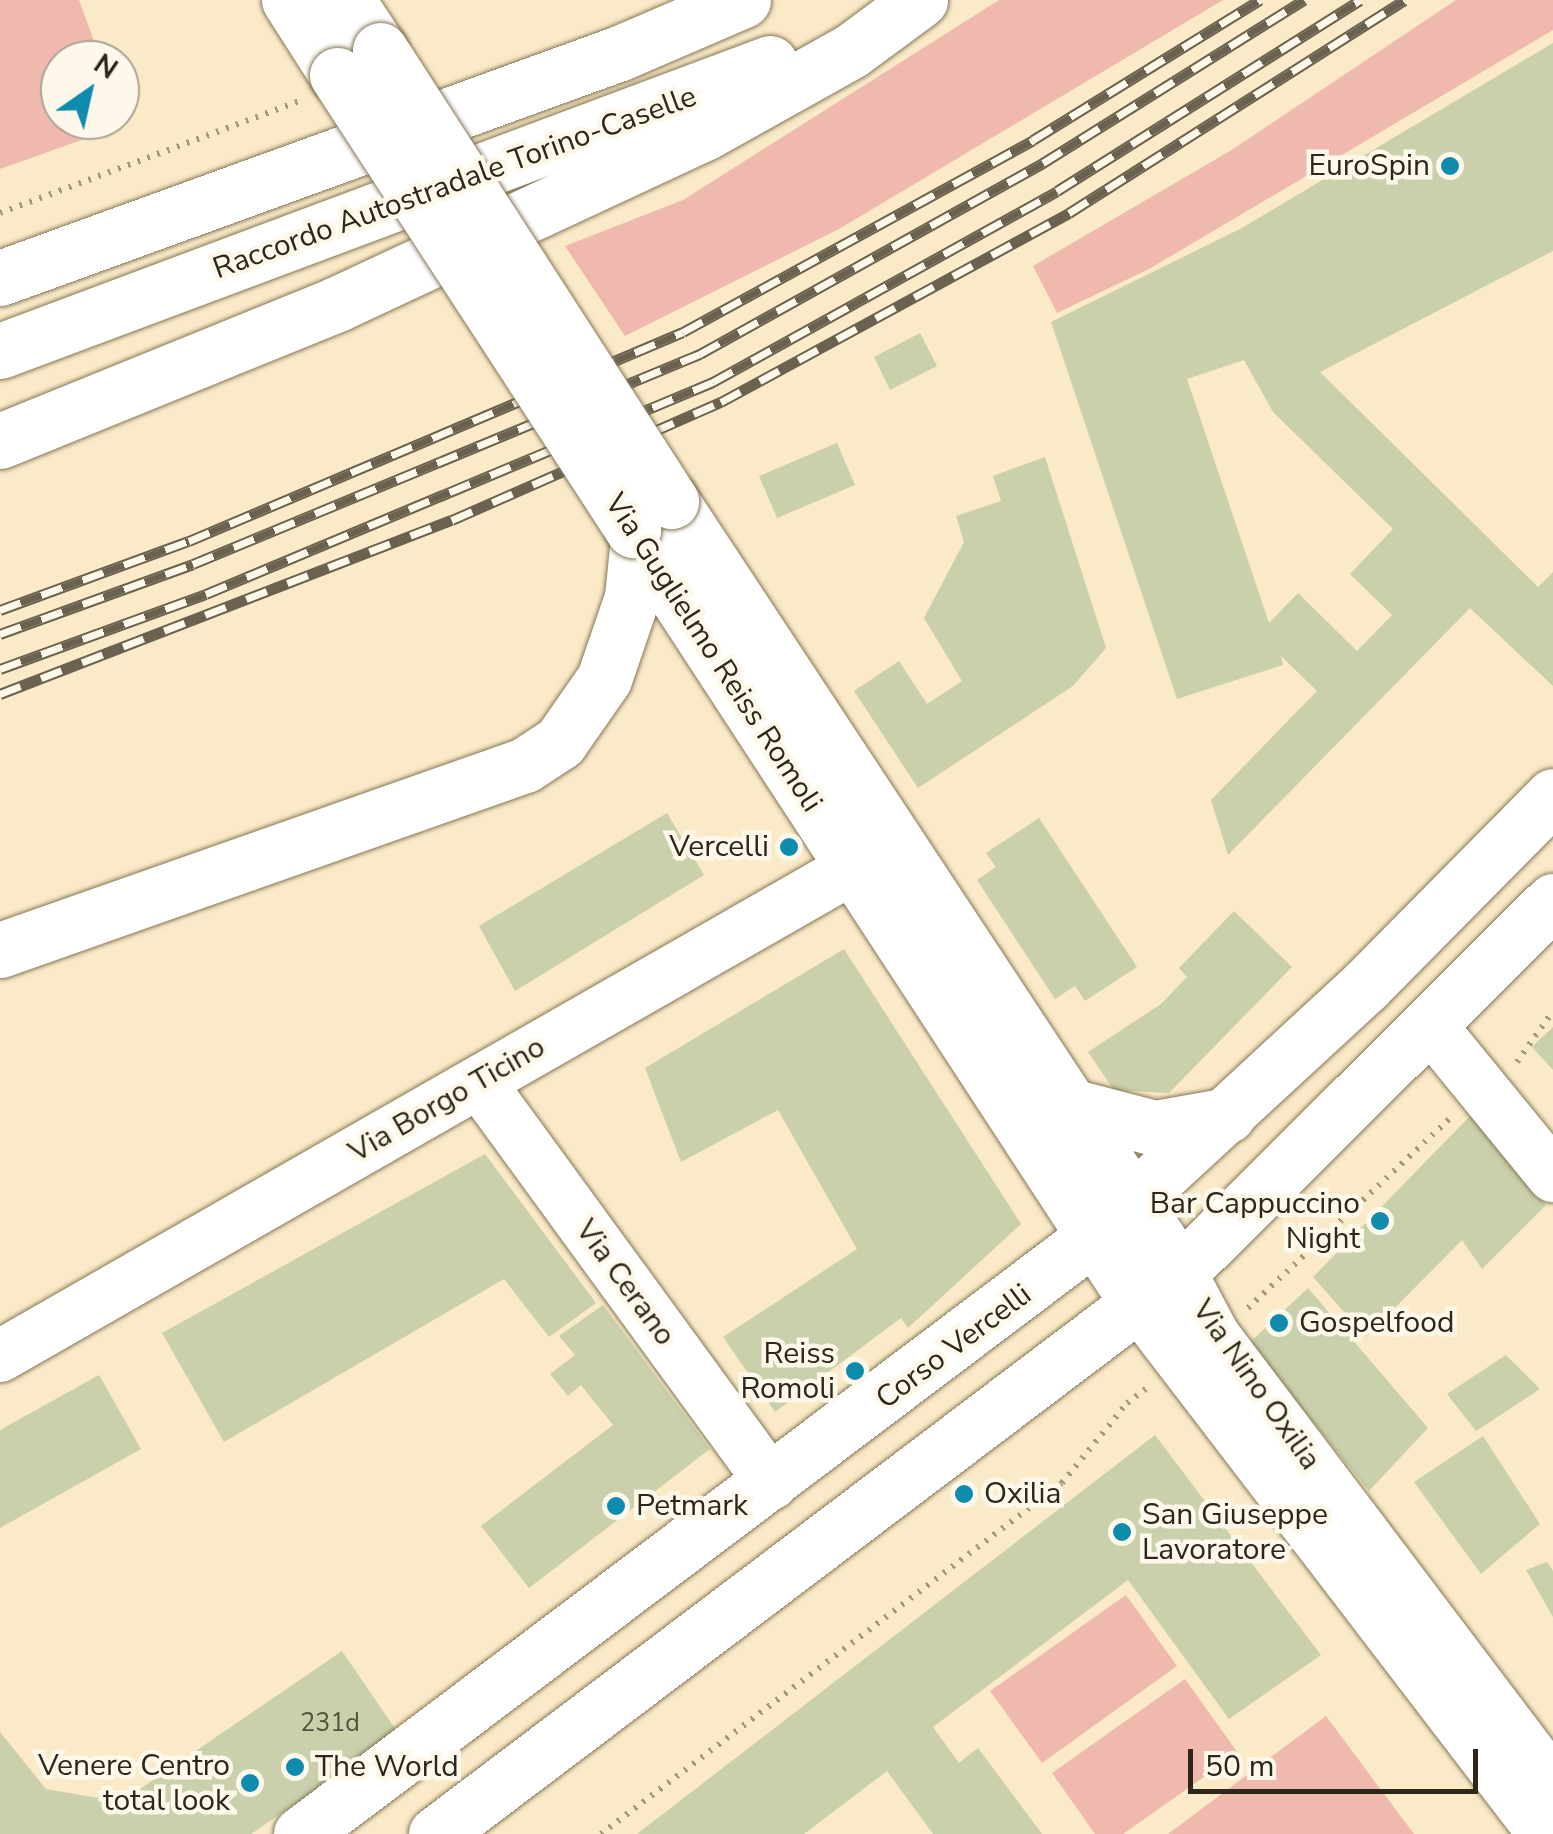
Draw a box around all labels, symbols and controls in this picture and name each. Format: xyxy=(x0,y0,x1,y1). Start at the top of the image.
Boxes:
north arrow xyxy=(40,40,140,140)
text: N xyxy=(86,45,125,88)
street label: Raccordo Autostradale Torino-Caselle xyxy=(208,79,702,287)
place label: EuroSpin xyxy=(1309,148,1430,184)
marker: EuroSpin xyxy=(1439,155,1461,177)
street label: Via Guglielmo Reiss Romoli xyxy=(597,487,829,819)
place label: Vercelli xyxy=(669,829,769,865)
marker: Vercelli xyxy=(778,836,800,858)
street label: Via Borgo Ticino xyxy=(343,1029,551,1171)
place label: Bar Cappuccino Night xyxy=(1150,1186,1360,1256)
marker: Bar Cappuccino Night xyxy=(1369,1210,1391,1232)
street label: Via Cerano xyxy=(567,1213,683,1353)
street label: Corso Vercelli xyxy=(869,1277,1039,1417)
street label: Via Nino Oxilia xyxy=(1184,1293,1328,1477)
place label: Gospelfood xyxy=(1299,1305,1454,1341)
marker: Gospelfood xyxy=(1268,1312,1290,1334)
place label: Reiss Romoli xyxy=(740,1336,835,1406)
marker: Reiss Romoli xyxy=(844,1360,866,1382)
place label: Oxilia xyxy=(984,1476,1061,1512)
marker: Oxilia xyxy=(953,1483,975,1505)
place label: Petmark xyxy=(636,1488,748,1524)
marker: Petmark xyxy=(605,1495,627,1517)
place label: San Giuseppe Lavoratore xyxy=(1142,1497,1328,1568)
marker: San Giuseppe Lavoratore xyxy=(1111,1521,1133,1543)
house number: 231d xyxy=(300,1708,360,1738)
scale bar xyxy=(1193,1729,1483,1791)
text: 50 m xyxy=(1205,1746,1274,1787)
place label: Venere Centro total look xyxy=(38,1748,230,1818)
place label: The World xyxy=(315,1749,459,1785)
marker: The World xyxy=(284,1756,306,1778)
marker: Venere Centro total look xyxy=(239,1772,261,1794)

